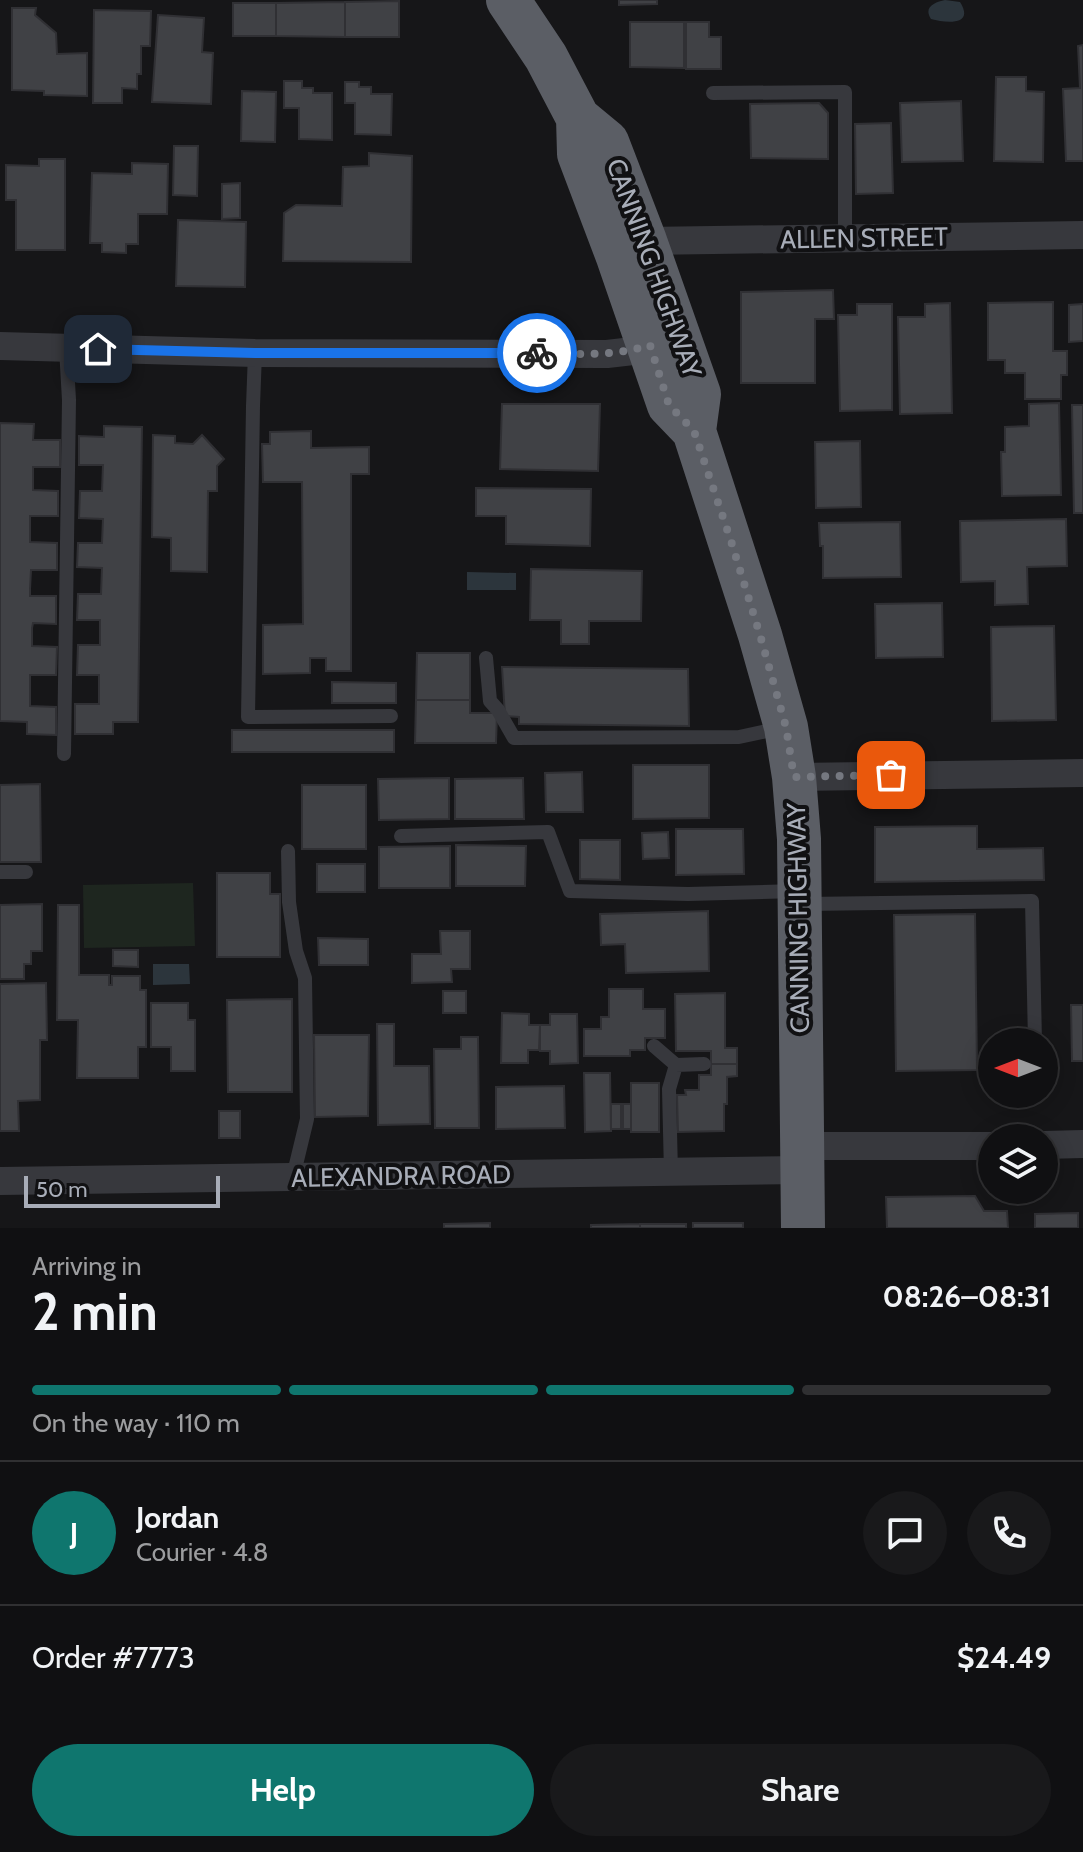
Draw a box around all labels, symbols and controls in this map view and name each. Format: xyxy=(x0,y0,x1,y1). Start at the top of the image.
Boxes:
street label: CANNING HIGHWAY xyxy=(600,154,709,382)
street label: ALLEN STREET xyxy=(780,221,948,255)
courier xyxy=(497,313,577,393)
pin xyxy=(64,315,132,383)
icon: home xyxy=(76,327,120,371)
icon: bike xyxy=(515,331,559,375)
pin xyxy=(857,741,925,809)
icon: bag xyxy=(869,753,913,797)
street label: CANNING HIGHWAY xyxy=(780,802,816,1033)
north arrow xyxy=(978,1028,1058,1108)
map controls xyxy=(978,1028,1058,1204)
button: layers xyxy=(978,1124,1058,1204)
street label: ALEXANDRA ROAD xyxy=(291,1158,511,1194)
scale bar xyxy=(24,1172,220,1208)
text: 50 m xyxy=(36,1176,88,1203)
text: Arriving in xyxy=(32,1250,142,1282)
text: 08:26–08:31 xyxy=(883,1278,1051,1315)
text: 2 min xyxy=(32,1280,158,1343)
text: On the way · 110 m xyxy=(32,1407,240,1439)
button: chat xyxy=(863,1491,947,1575)
button: phone xyxy=(967,1491,1051,1575)
text: Jordan xyxy=(136,1499,219,1536)
text: J xyxy=(70,1515,78,1552)
text: Courier · 4.8 xyxy=(136,1536,269,1568)
text: Order #7773 xyxy=(32,1639,195,1676)
text: $24.49 xyxy=(957,1639,1051,1676)
button: Help xyxy=(32,1744,534,1836)
button: Share xyxy=(550,1744,1051,1836)

